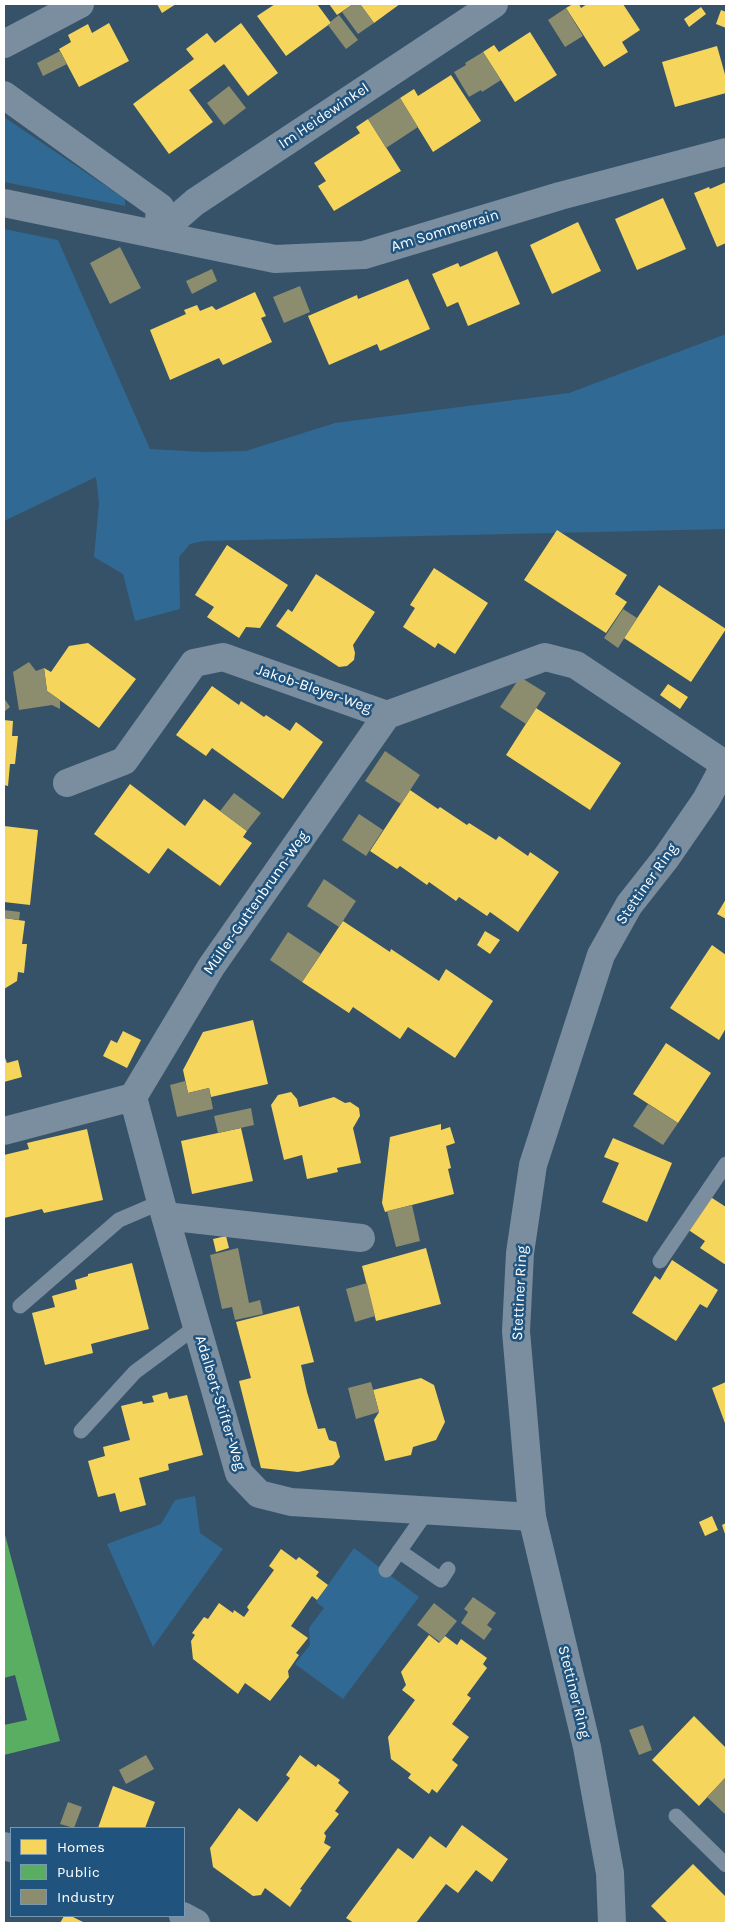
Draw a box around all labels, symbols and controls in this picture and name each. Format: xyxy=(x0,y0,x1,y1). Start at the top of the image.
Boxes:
street label: Im Heidewinkel xyxy=(275,79,373,153)
street label: Am Sommerrain xyxy=(389,206,501,256)
street label: Jakob-Bleyer-Weg xyxy=(254,661,374,717)
street label: Müller-Guttenbrunn-Weg xyxy=(200,828,312,978)
street label: Stettiner Ring xyxy=(612,840,682,928)
street label: Stettiner Ring xyxy=(509,1245,531,1341)
street label: Adalbert-Stifter-Weg xyxy=(191,1333,249,1473)
street label: Stettiner Ring xyxy=(554,1644,594,1740)
legend xyxy=(10,1827,185,1917)
text: Homes xyxy=(57,1838,105,1856)
text: Public xyxy=(57,1863,100,1881)
text: Industry xyxy=(57,1888,114,1906)

